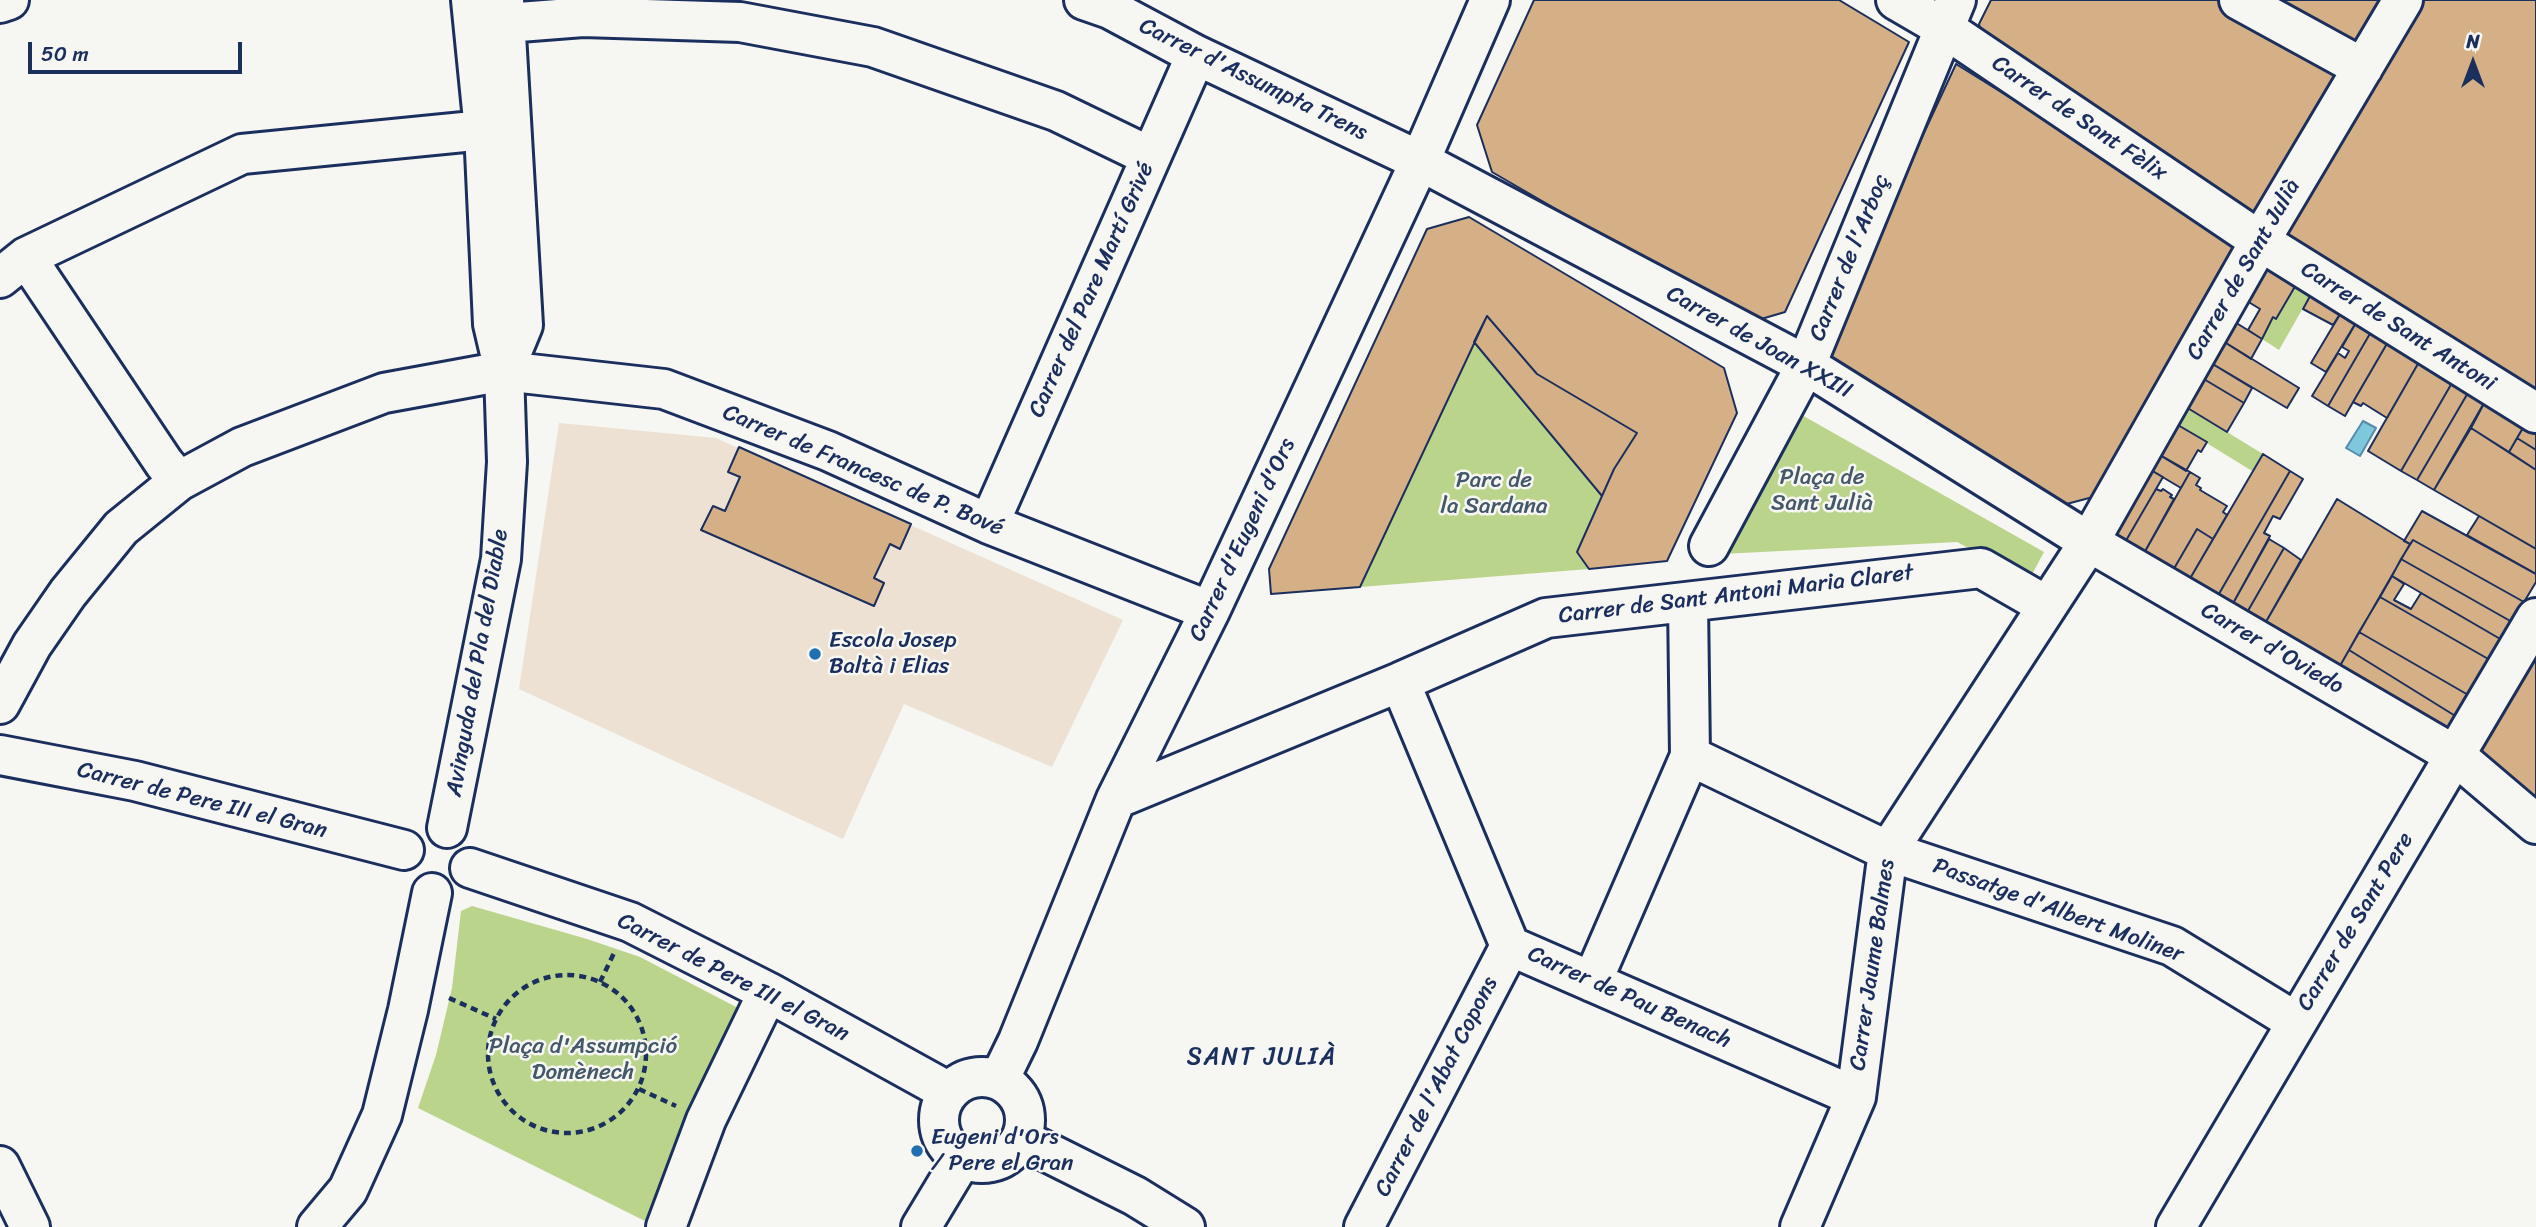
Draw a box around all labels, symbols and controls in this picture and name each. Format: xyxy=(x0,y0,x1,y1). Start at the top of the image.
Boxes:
street label: Carrer d'Assumpta Trens xyxy=(1134,13,1372,147)
text: N xyxy=(2466,25,2480,58)
scale bar xyxy=(32,28,245,72)
north arrow xyxy=(2438,28,2508,98)
text: 50 m xyxy=(41,35,89,73)
street label: Carrer de Sant Fèlix xyxy=(1986,50,2172,188)
street label: Carrer del Pare Martí Grivé xyxy=(1023,158,1161,422)
street label: Carrer de l'Arboç xyxy=(1804,171,1896,345)
street label: Carrer de Sant Julià xyxy=(2181,175,2307,365)
street label: Carrer de Sant Antoni xyxy=(2296,256,2500,398)
street label: Carrer de Joan XXIII xyxy=(1661,281,1857,405)
street label: Carrer de Francesc de P. Bové xyxy=(718,399,1008,543)
street label: Carrer d'Eugeni d'Ors xyxy=(1184,434,1302,646)
park label: Plaça de Sant Julià xyxy=(1771,464,1873,518)
park label: Parc de la Sardana xyxy=(1440,467,1548,521)
street label: Avinguda del Pla del Diable xyxy=(441,527,515,799)
street label: Carrer de Sant Antoni Maria Claret xyxy=(1557,560,1915,630)
street label: Carrer d'Oviedo xyxy=(2196,597,2348,701)
place label: Escola Josep Baltà i Elias xyxy=(829,627,957,681)
marker: Escola Josep Baltà i Elias xyxy=(807,646,823,662)
street label: Carrer de Pere III el Gran xyxy=(74,757,330,845)
street label: Carrer de Sant Pere xyxy=(2292,828,2420,1016)
street label: Passatge d'Albert Moliner xyxy=(1929,853,2187,969)
street label: Carrer Jaume Balmes xyxy=(1845,858,1901,1072)
street label: Carrer de Pere III el Gran xyxy=(613,908,853,1048)
street label: Carrer de Pau Benach xyxy=(1523,941,1735,1055)
street label: Carrer de l'Abat Copons xyxy=(1370,973,1504,1201)
park label: Plaça d'Assumpció Domènech xyxy=(489,1033,677,1087)
district label: SANT JULIÀ xyxy=(1190,1044,1334,1072)
place label: Eugeni d'Ors / Pere el Gran xyxy=(931,1124,1073,1178)
marker: Eugeni d'Ors / Pere el Gran xyxy=(909,1143,925,1159)

